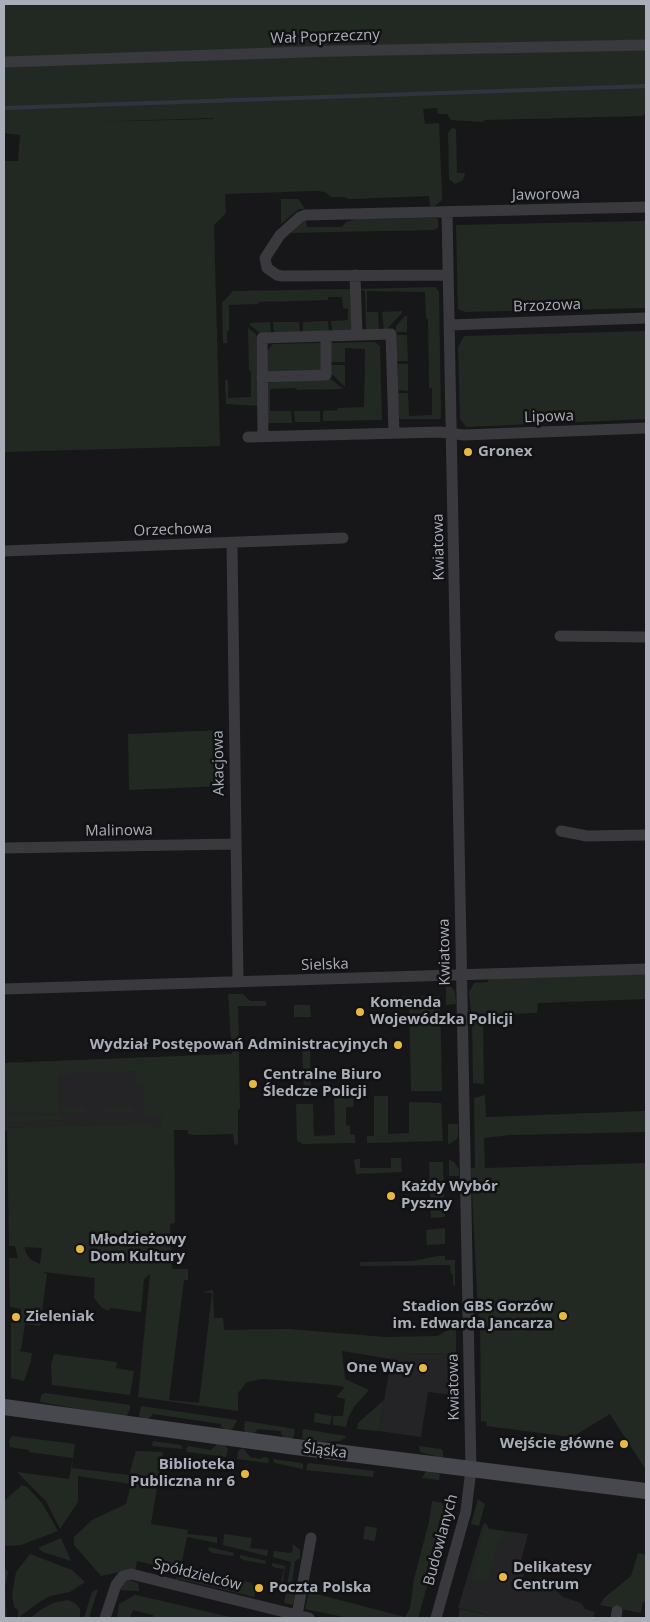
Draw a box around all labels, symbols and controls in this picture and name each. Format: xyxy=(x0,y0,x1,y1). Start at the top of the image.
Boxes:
street label: Wał Poprzeczny xyxy=(270,26,380,48)
street label: Jaworowa xyxy=(512,185,580,205)
street label: Brzozowa xyxy=(513,296,581,316)
street label: Lipowa xyxy=(524,407,574,427)
place label: Gronex xyxy=(478,443,532,461)
marker: Gronex xyxy=(462,446,474,458)
street label: Kwiatowa xyxy=(429,513,449,581)
street label: Orzechowa xyxy=(133,520,213,540)
street label: Akacjowa xyxy=(209,730,229,796)
street label: Malinowa xyxy=(85,821,153,841)
street label: Kwiatowa xyxy=(435,918,455,986)
street label: Sielska xyxy=(301,955,349,975)
place label: Komenda Wojewódzka Policji xyxy=(370,994,513,1029)
marker: Komenda Wojewódzka Policji xyxy=(354,1006,366,1018)
place label: Wydział Postępowań Administracyjnych xyxy=(90,1036,388,1054)
marker: Wydział Postępowań Administracyjnych xyxy=(392,1039,404,1051)
place label: Centralne Biuro Śledcze Policji xyxy=(263,1066,381,1101)
marker: Centralne Biuro Śledcze Policji xyxy=(247,1078,259,1090)
place label: Każdy Wybór Pyszny xyxy=(401,1178,498,1213)
marker: Każdy Wybór Pyszny xyxy=(385,1190,397,1202)
place label: Młodzieżowy Dom Kultury xyxy=(90,1231,186,1266)
marker: Młodzieżowy Dom Kultury xyxy=(74,1243,86,1255)
place label: Stadion GBS Gorzów im. Edwarda Jancarza xyxy=(393,1298,553,1333)
place label: Zieleniak xyxy=(26,1308,94,1326)
marker: Stadion GBS Gorzów im. Edwarda Jancarza xyxy=(557,1310,569,1322)
marker: Zieleniak xyxy=(10,1311,22,1323)
street label: Kwiatowa xyxy=(444,1353,464,1421)
place label: One Way xyxy=(346,1359,413,1377)
marker: One Way xyxy=(417,1362,429,1374)
place label: Wejście główne xyxy=(500,1435,614,1453)
marker: Wejście główne xyxy=(618,1438,630,1450)
street label: Śląska xyxy=(302,1439,348,1463)
place label: Biblioteka Publiczna nr 6 xyxy=(130,1456,235,1491)
marker: Biblioteka Publiczna nr 6 xyxy=(239,1468,251,1480)
street label: Budowlanych xyxy=(420,1492,462,1588)
street label: Spółdzielców xyxy=(151,1555,243,1595)
place label: Delikatesy Centrum xyxy=(513,1559,592,1594)
marker: Delikatesy Centrum xyxy=(497,1571,509,1583)
place label: Poczta Polska xyxy=(269,1579,371,1597)
marker: Poczta Polska xyxy=(253,1582,265,1594)

